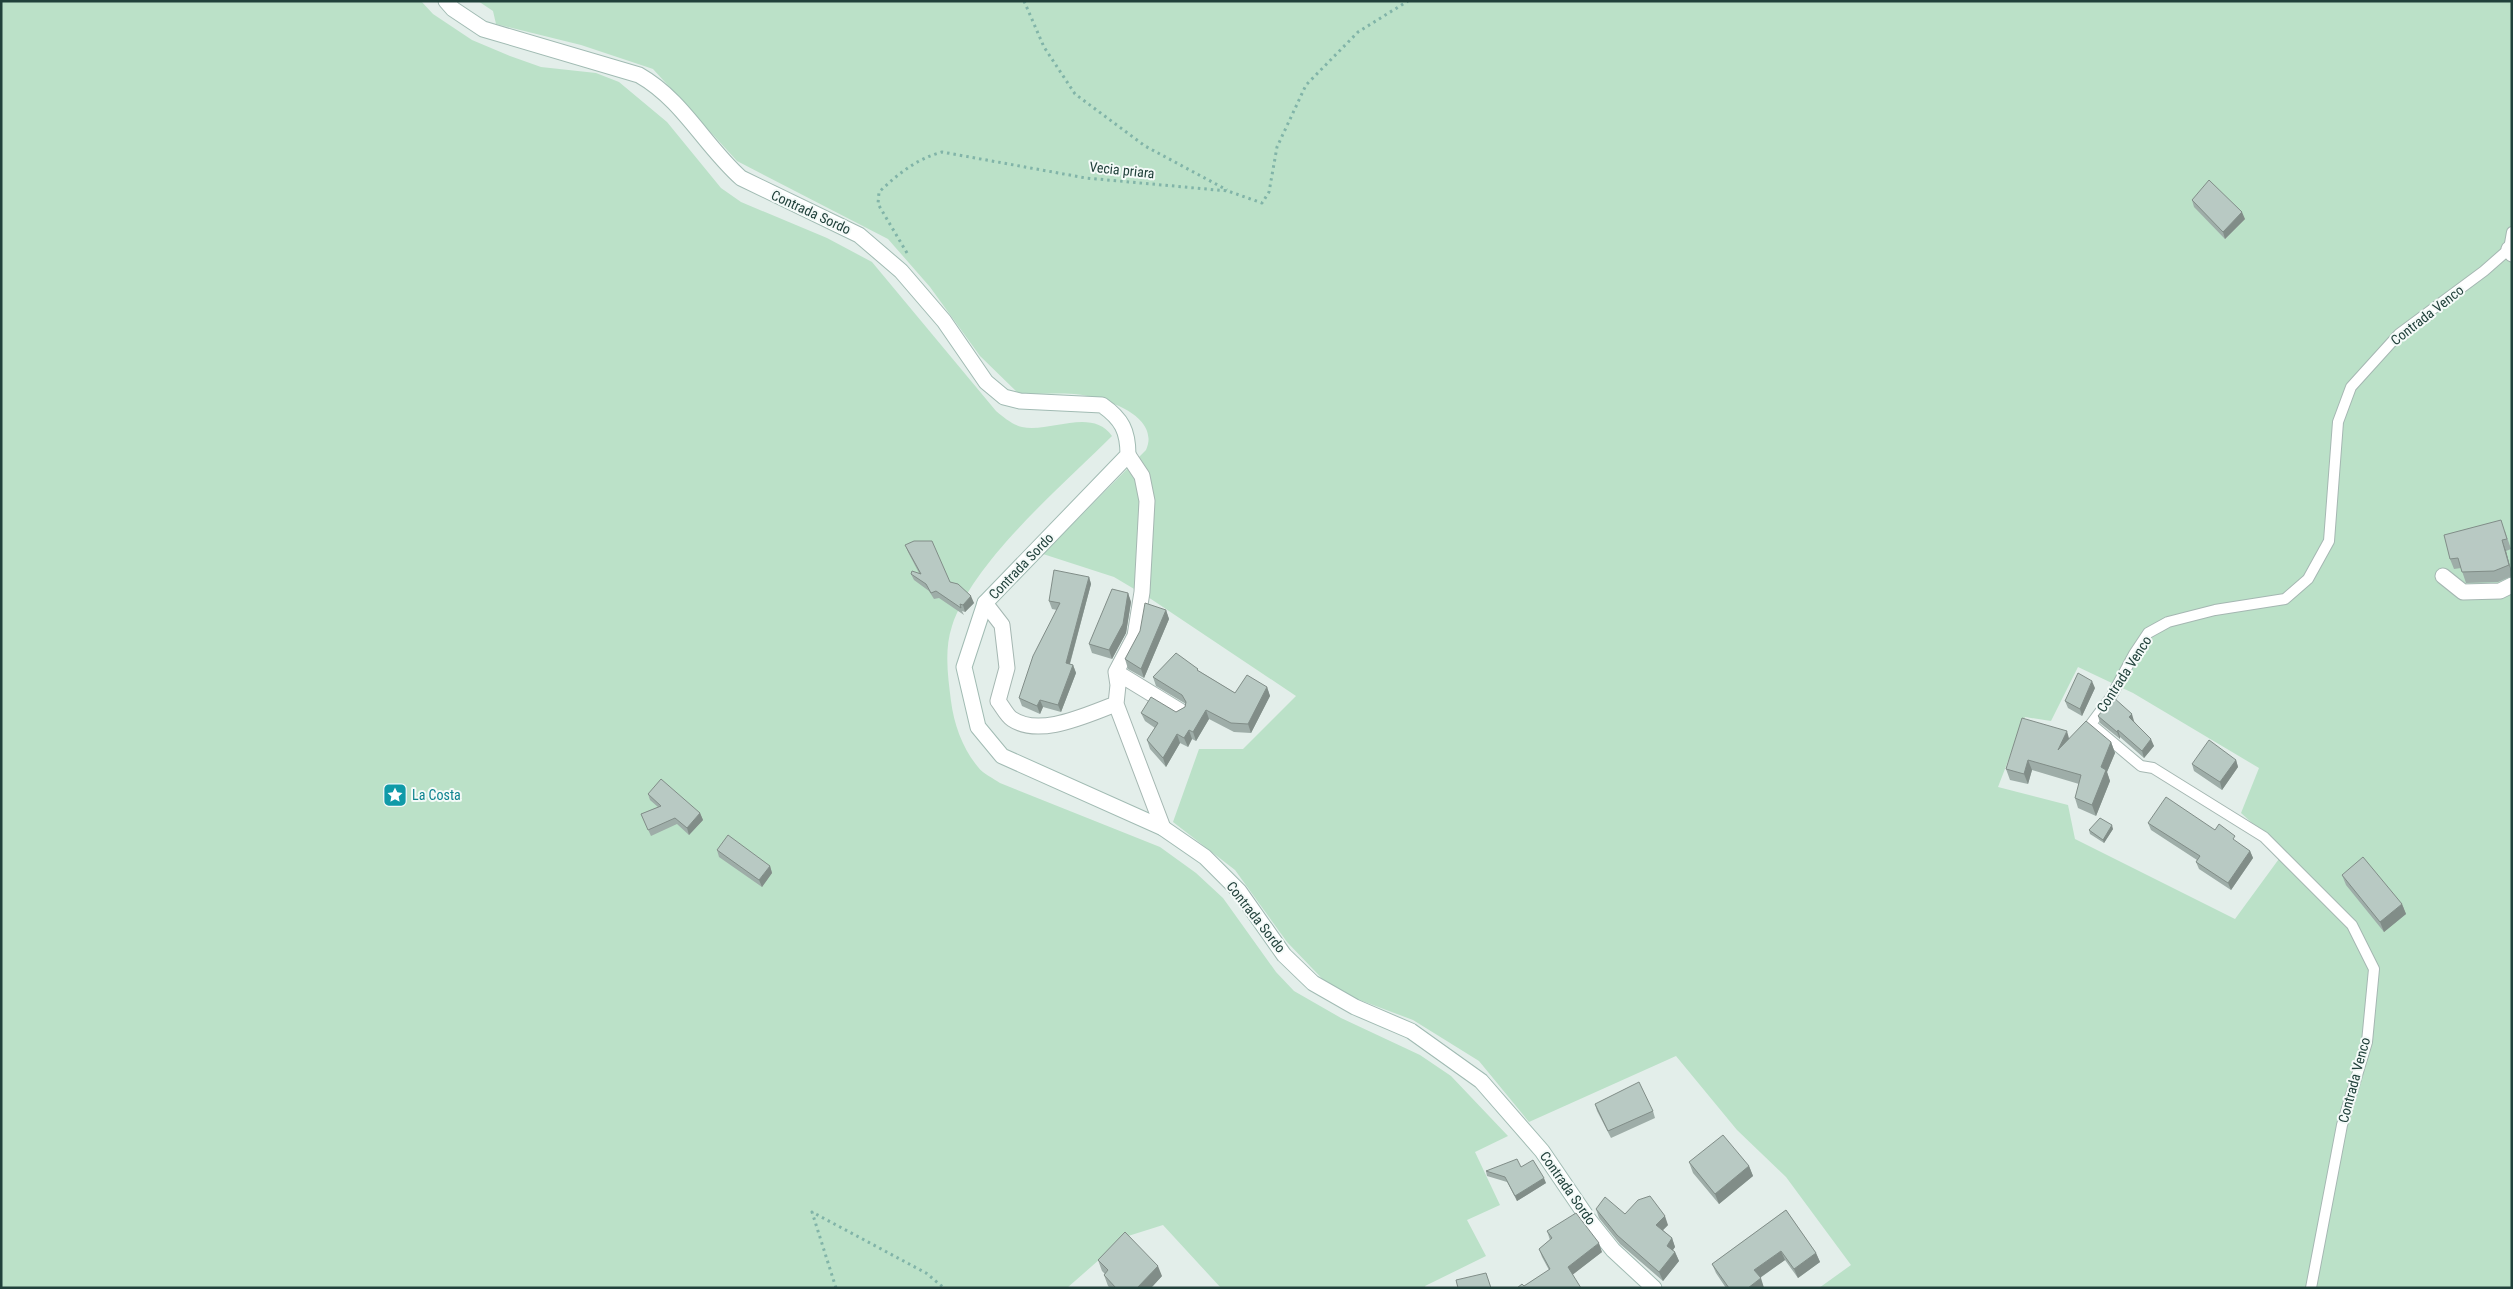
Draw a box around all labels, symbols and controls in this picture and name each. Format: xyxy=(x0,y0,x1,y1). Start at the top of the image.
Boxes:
street label: Vecia priara xyxy=(1089,159,1155,181)
street label: Contrada Sordo xyxy=(769,187,853,237)
street label: Contrada Venco xyxy=(2387,282,2467,348)
street label: Contrada Sordo xyxy=(985,530,1057,602)
street label: Contrada Venco xyxy=(2093,633,2155,715)
place icon: La Costa xyxy=(382,782,408,808)
place label: La Costa xyxy=(412,787,461,803)
street label: Contrada Sordo xyxy=(1223,878,1289,956)
street label: Contrada Venco xyxy=(2335,1036,2373,1124)
street label: Contrada Sordo xyxy=(1537,1148,1599,1228)

